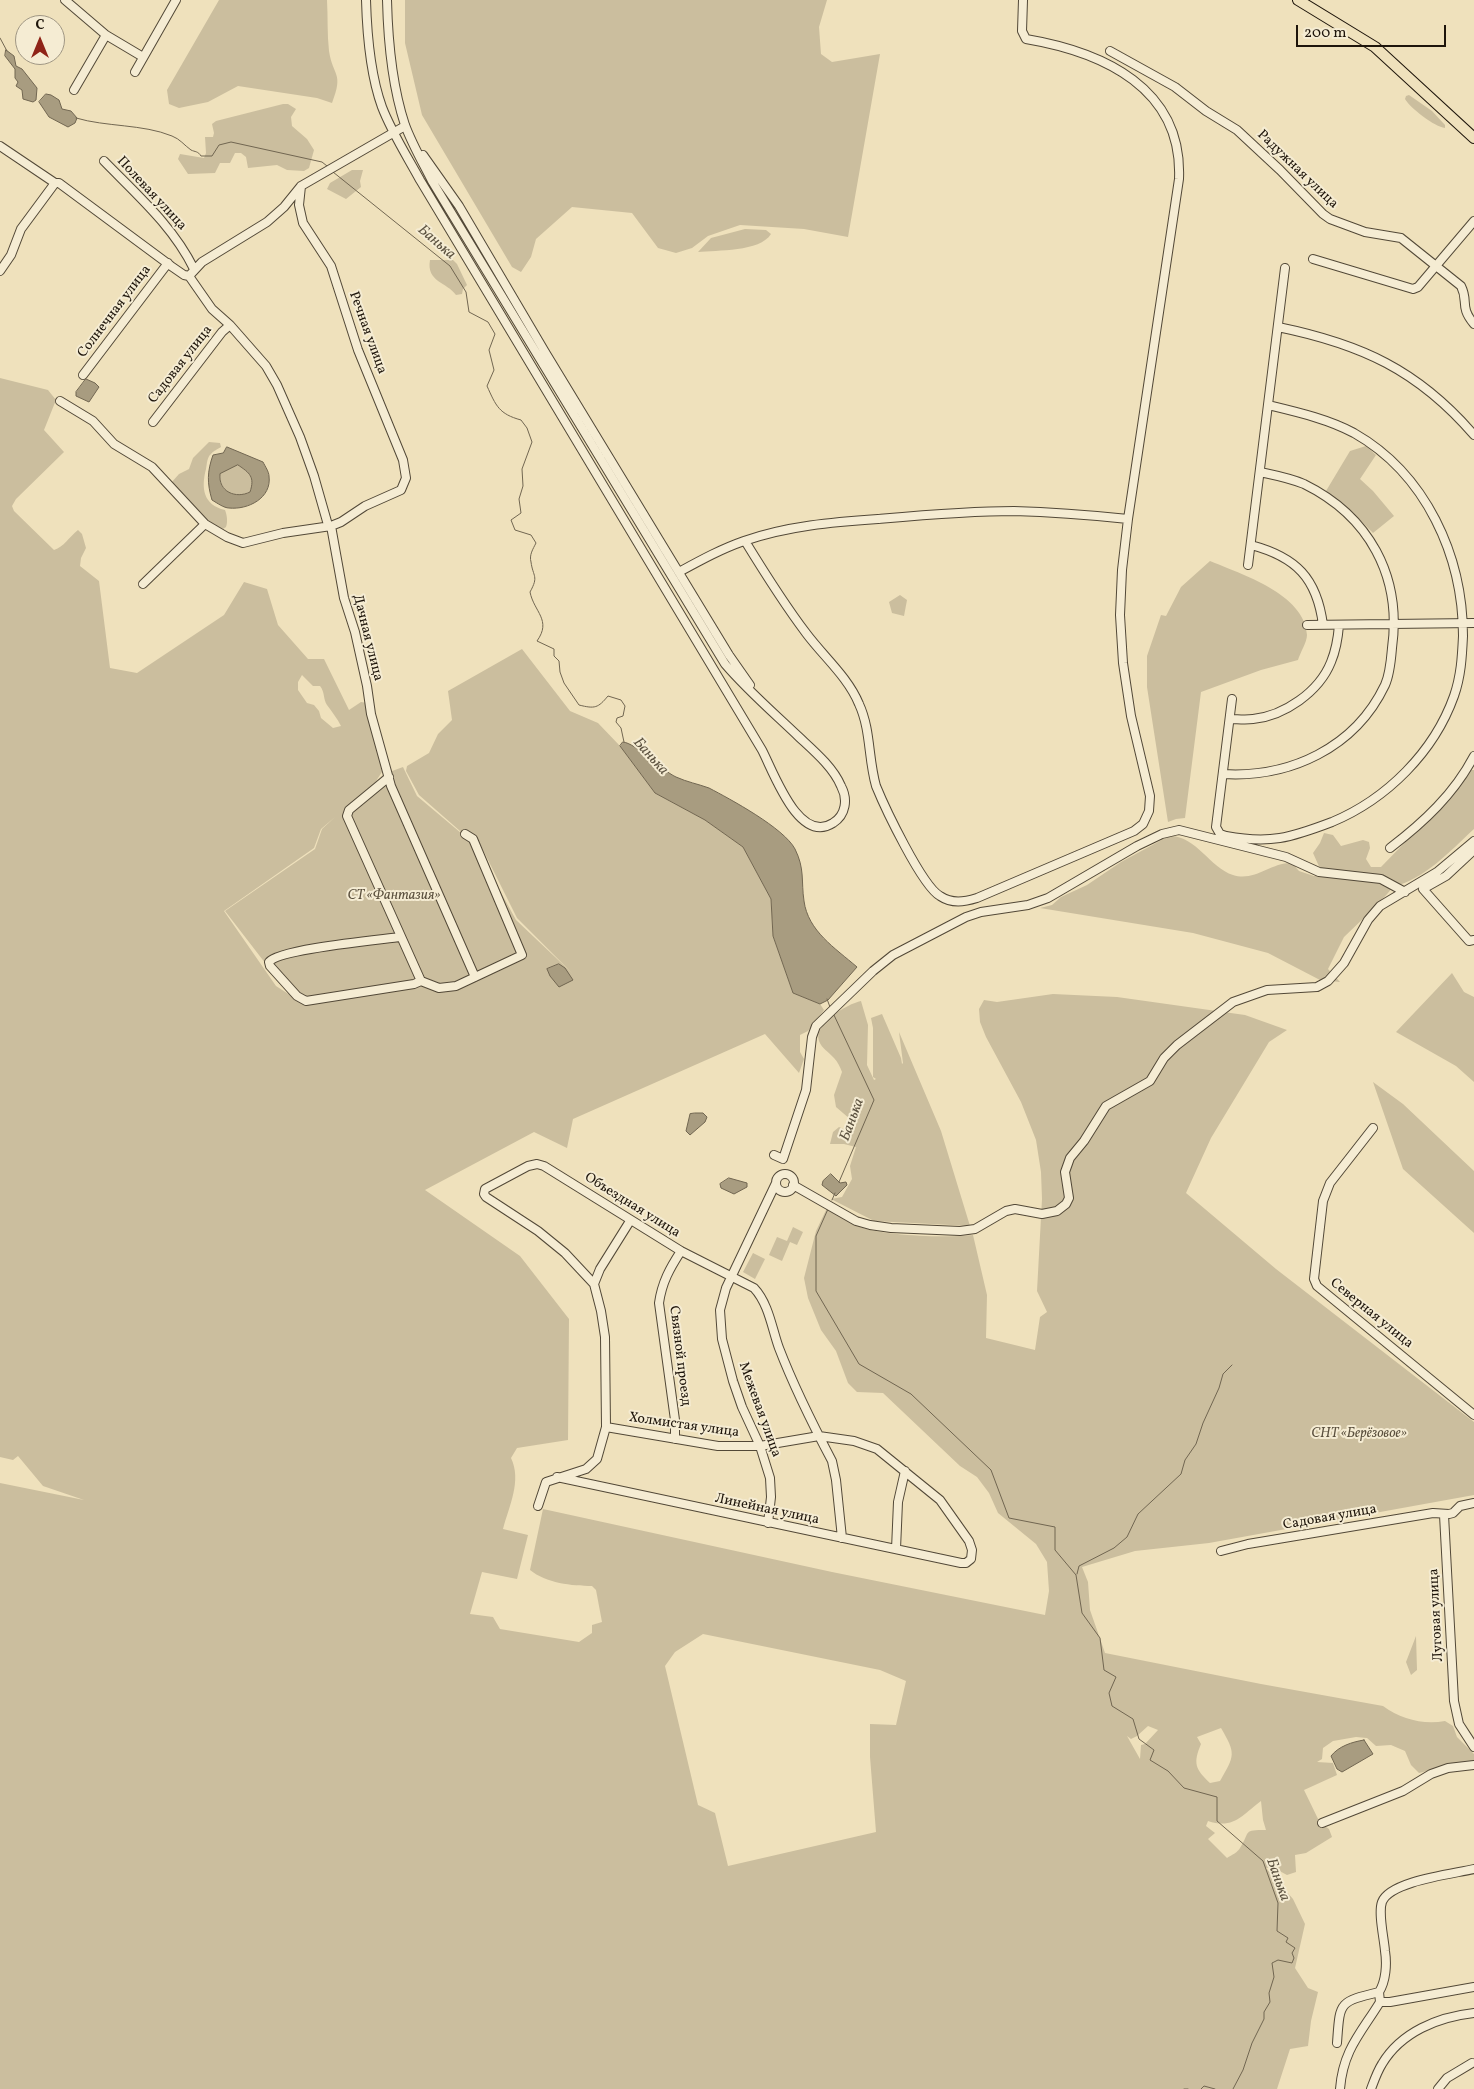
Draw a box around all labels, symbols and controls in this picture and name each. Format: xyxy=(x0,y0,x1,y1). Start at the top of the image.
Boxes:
north arrow xyxy=(15,15,65,65)
scale bar xyxy=(1299,15,1449,47)
text: С xyxy=(35,16,45,35)
text: 200 m xyxy=(1304,23,1347,44)
street label: Радужная улица xyxy=(1253,127,1341,213)
street label: Полевая улица xyxy=(112,153,190,235)
water label: Банька xyxy=(413,222,459,264)
street label: Солнечная улица xyxy=(75,262,155,362)
street label: Речная улица xyxy=(344,289,390,377)
street label: Садовая улица xyxy=(145,323,217,407)
street label: Дачная улица xyxy=(348,593,386,683)
water label: Банька xyxy=(629,735,671,779)
park label: СТ «Фантазия» xyxy=(348,888,440,904)
water label: Банька xyxy=(837,1096,869,1144)
street label: Объездная улица xyxy=(581,1170,683,1242)
street label: Северная улица xyxy=(1326,1275,1416,1353)
street label: Связной проезд xyxy=(665,1305,693,1407)
street label: Межевая улица xyxy=(734,1360,784,1460)
street label: Холмистая улица xyxy=(628,1410,740,1442)
park label: СНТ «Берёзовое» xyxy=(1311,1426,1407,1442)
street label: Линейная улица xyxy=(713,1491,821,1529)
street label: Садовая улица xyxy=(1282,1502,1378,1534)
street label: Луговая улица xyxy=(1426,1568,1448,1662)
water label: Банька xyxy=(1261,1856,1293,1904)

